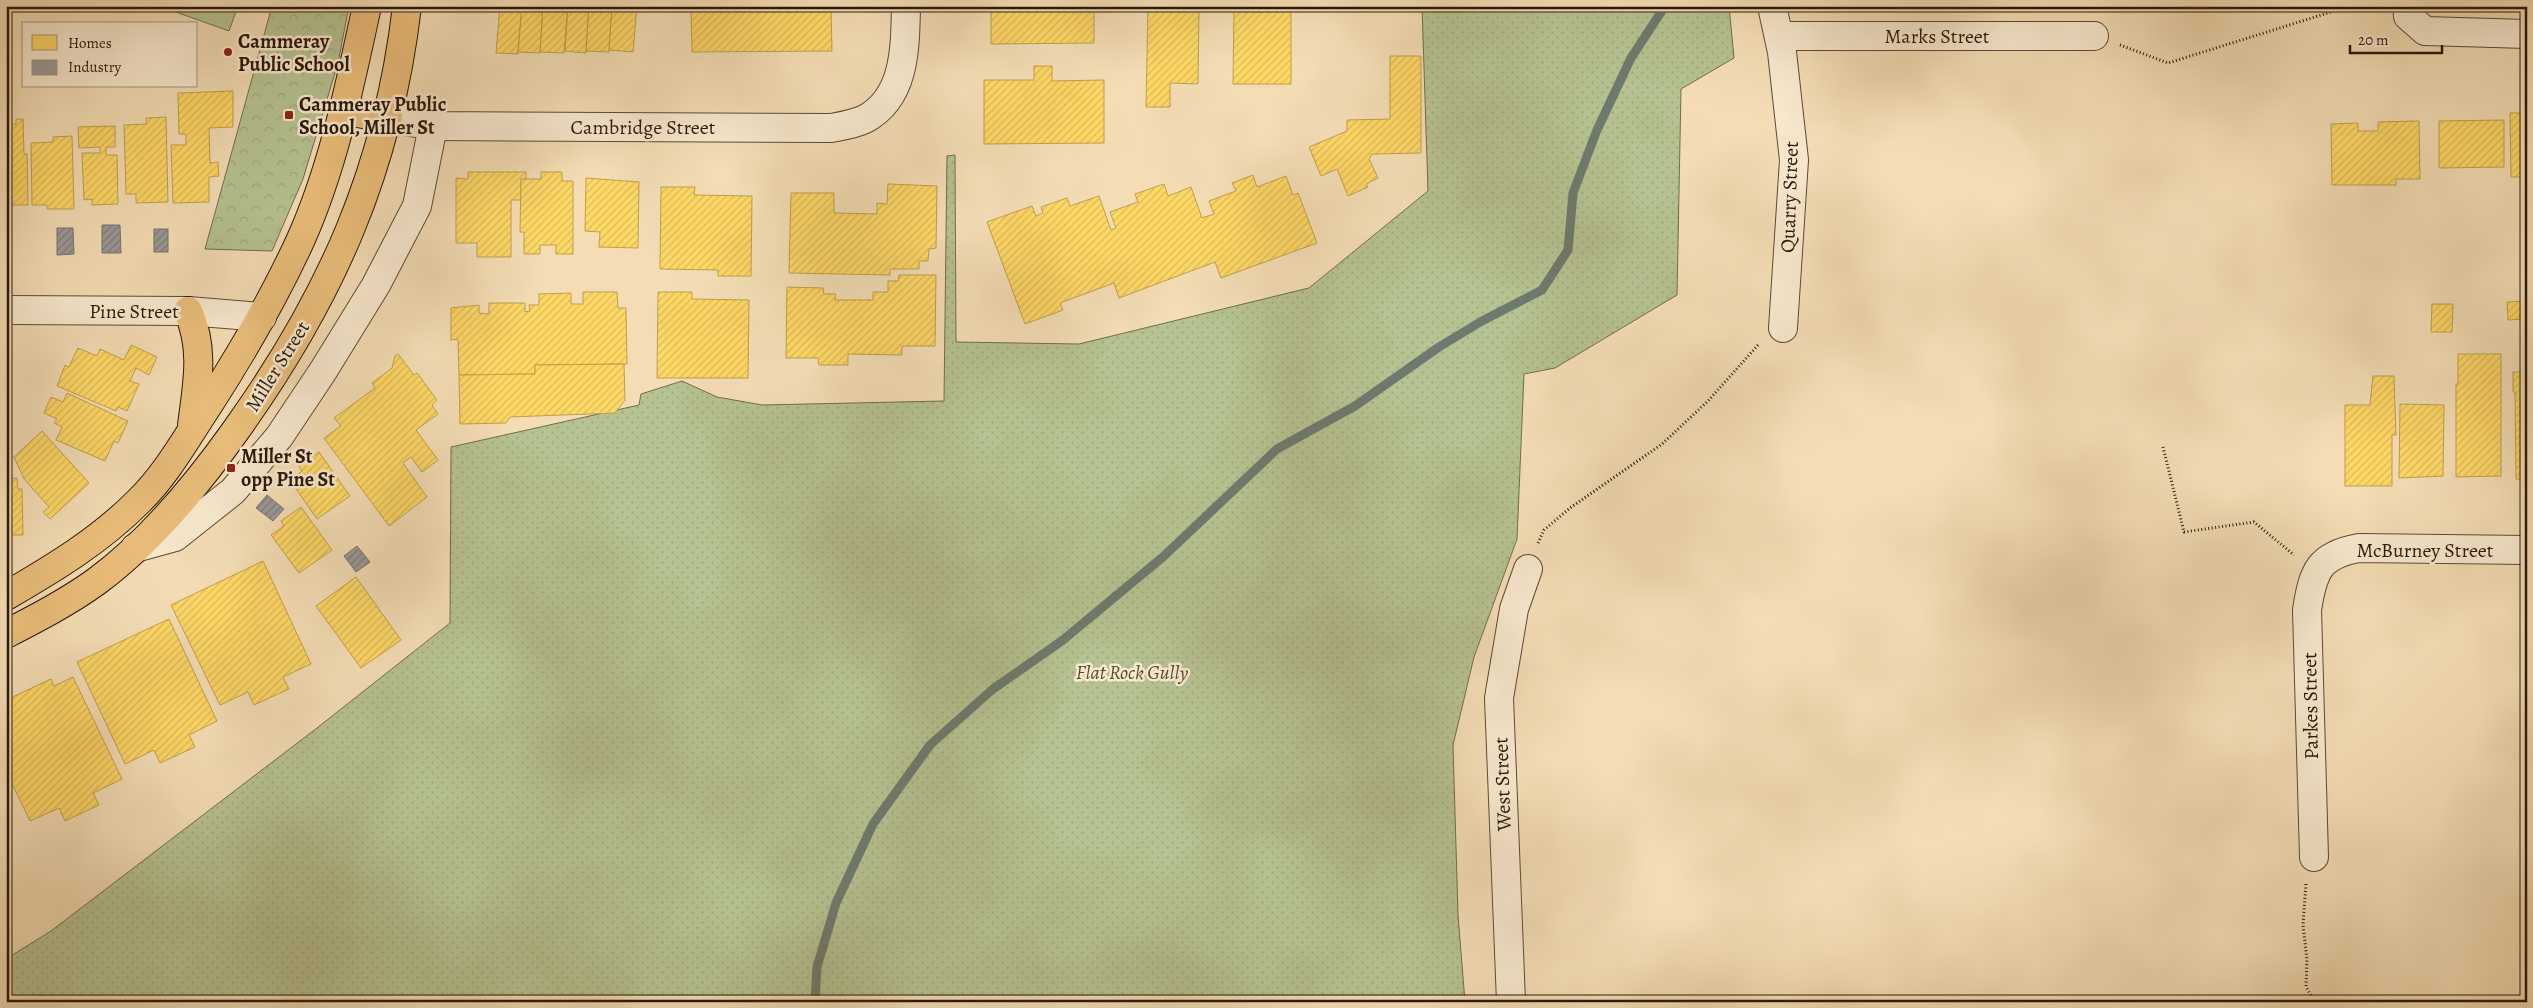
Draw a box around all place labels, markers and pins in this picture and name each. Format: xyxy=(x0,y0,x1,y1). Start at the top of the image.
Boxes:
place label: Cammeray Public School xyxy=(238,28,350,78)
marker: Cammeray Public School xyxy=(222,46,234,58)
place label: Cammeray Public School, Miller St xyxy=(299,91,446,141)
marker: Cammeray Public School, Miller St xyxy=(283,109,295,121)
place label: Miller St opp Pine St xyxy=(241,443,335,493)
marker: Miller St opp Pine St xyxy=(225,462,237,474)

